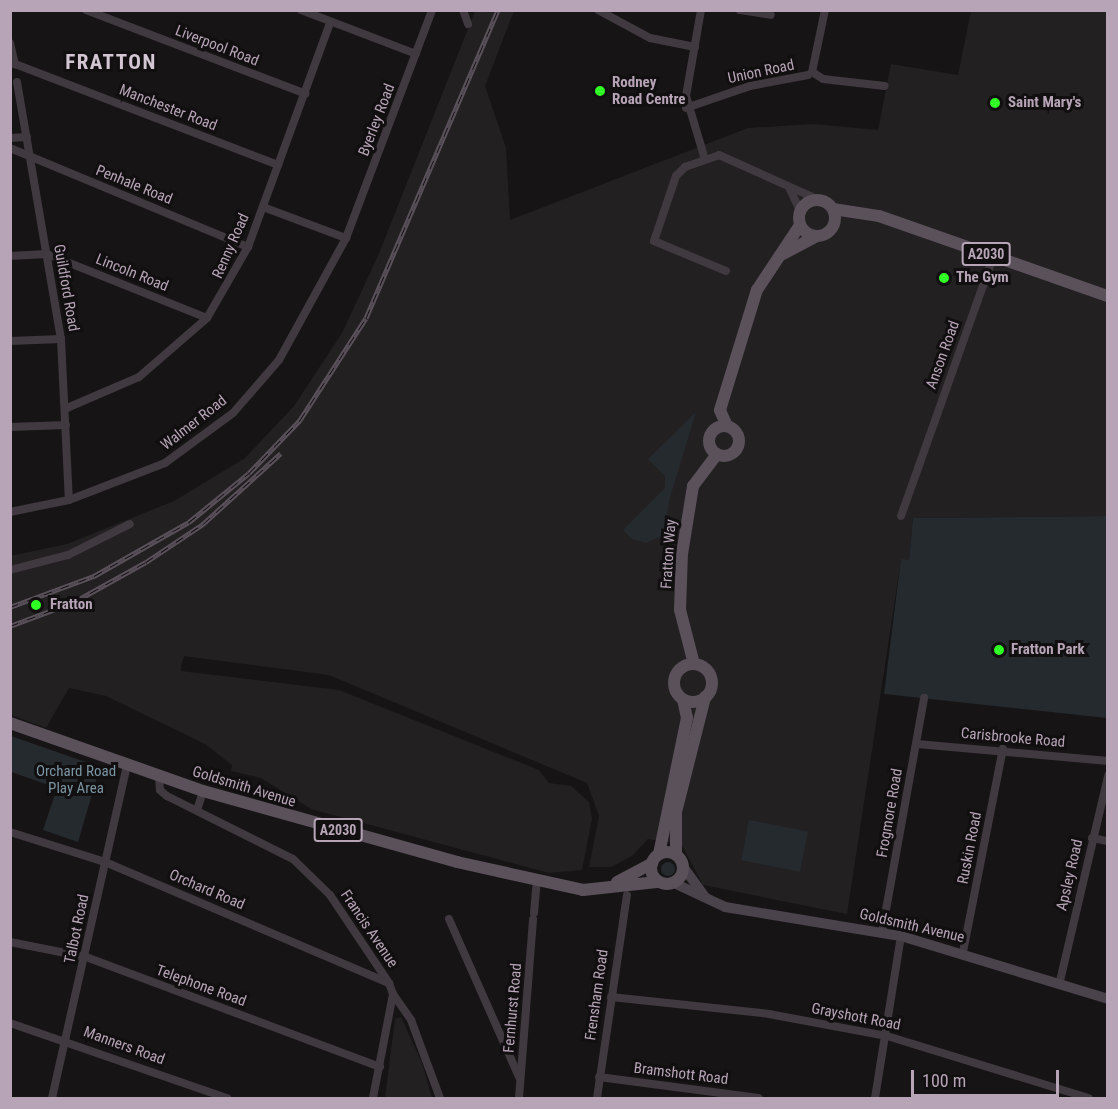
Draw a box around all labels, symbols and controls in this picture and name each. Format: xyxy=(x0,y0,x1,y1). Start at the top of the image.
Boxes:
street label: Liverpool Road xyxy=(173,22,261,70)
district label: FRATTON xyxy=(65,49,157,75)
street label: Union Road xyxy=(726,56,796,88)
place label: Rodney Road Centre xyxy=(612,73,685,108)
street label: Manchester Road xyxy=(116,81,220,135)
street label: Byerley Road xyxy=(355,81,399,159)
marker: Rodney Road Centre xyxy=(593,84,607,98)
marker: Saint Mary's xyxy=(986,94,1004,112)
place label: Saint Mary's xyxy=(1008,94,1081,112)
street label: Penhale Road xyxy=(93,161,175,209)
street label: Renny Road xyxy=(209,211,253,281)
street label: Guildford Road xyxy=(49,243,83,333)
road number: A2030 xyxy=(960,243,1012,265)
street label: Lincoln Road xyxy=(93,250,171,296)
place label: The Gym xyxy=(956,269,1009,287)
marker: The Gym xyxy=(937,271,951,285)
street label: Anson Road xyxy=(922,319,964,391)
street label: Walmer Road xyxy=(158,392,230,454)
street label: Fratton Way xyxy=(658,518,680,590)
marker: Fratton xyxy=(27,596,45,614)
place label: Fratton xyxy=(50,596,93,614)
place label: Fratton Park xyxy=(1011,641,1085,659)
marker: Fratton Park xyxy=(992,643,1006,657)
street label: Carisbrooke Road xyxy=(960,724,1066,752)
park label: Orchard Road Play Area xyxy=(36,762,116,797)
street label: Goldsmith Avenue xyxy=(190,763,298,811)
street label: Frogmore Road xyxy=(873,767,907,859)
street label: Ruskin Road xyxy=(954,810,986,886)
road number: A2030 xyxy=(312,819,364,841)
street label: Apsley Road xyxy=(1053,837,1087,913)
street label: Orchard Road xyxy=(167,866,247,914)
street label: Francis Avenue xyxy=(336,887,402,971)
street label: Talbot Road xyxy=(61,893,93,965)
street label: Goldsmith Avenue xyxy=(858,905,966,947)
street label: Frensham Road xyxy=(582,948,612,1042)
street label: Telephone Road xyxy=(153,961,249,1011)
street label: Fernhurst Road xyxy=(500,962,526,1054)
street label: Grayshott Road xyxy=(810,1000,902,1034)
street label: Manners Road xyxy=(81,1023,167,1069)
scale bar xyxy=(914,1058,1062,1096)
street label: Bramshott Road xyxy=(633,1059,729,1089)
text: 100 m xyxy=(922,1070,966,1091)

